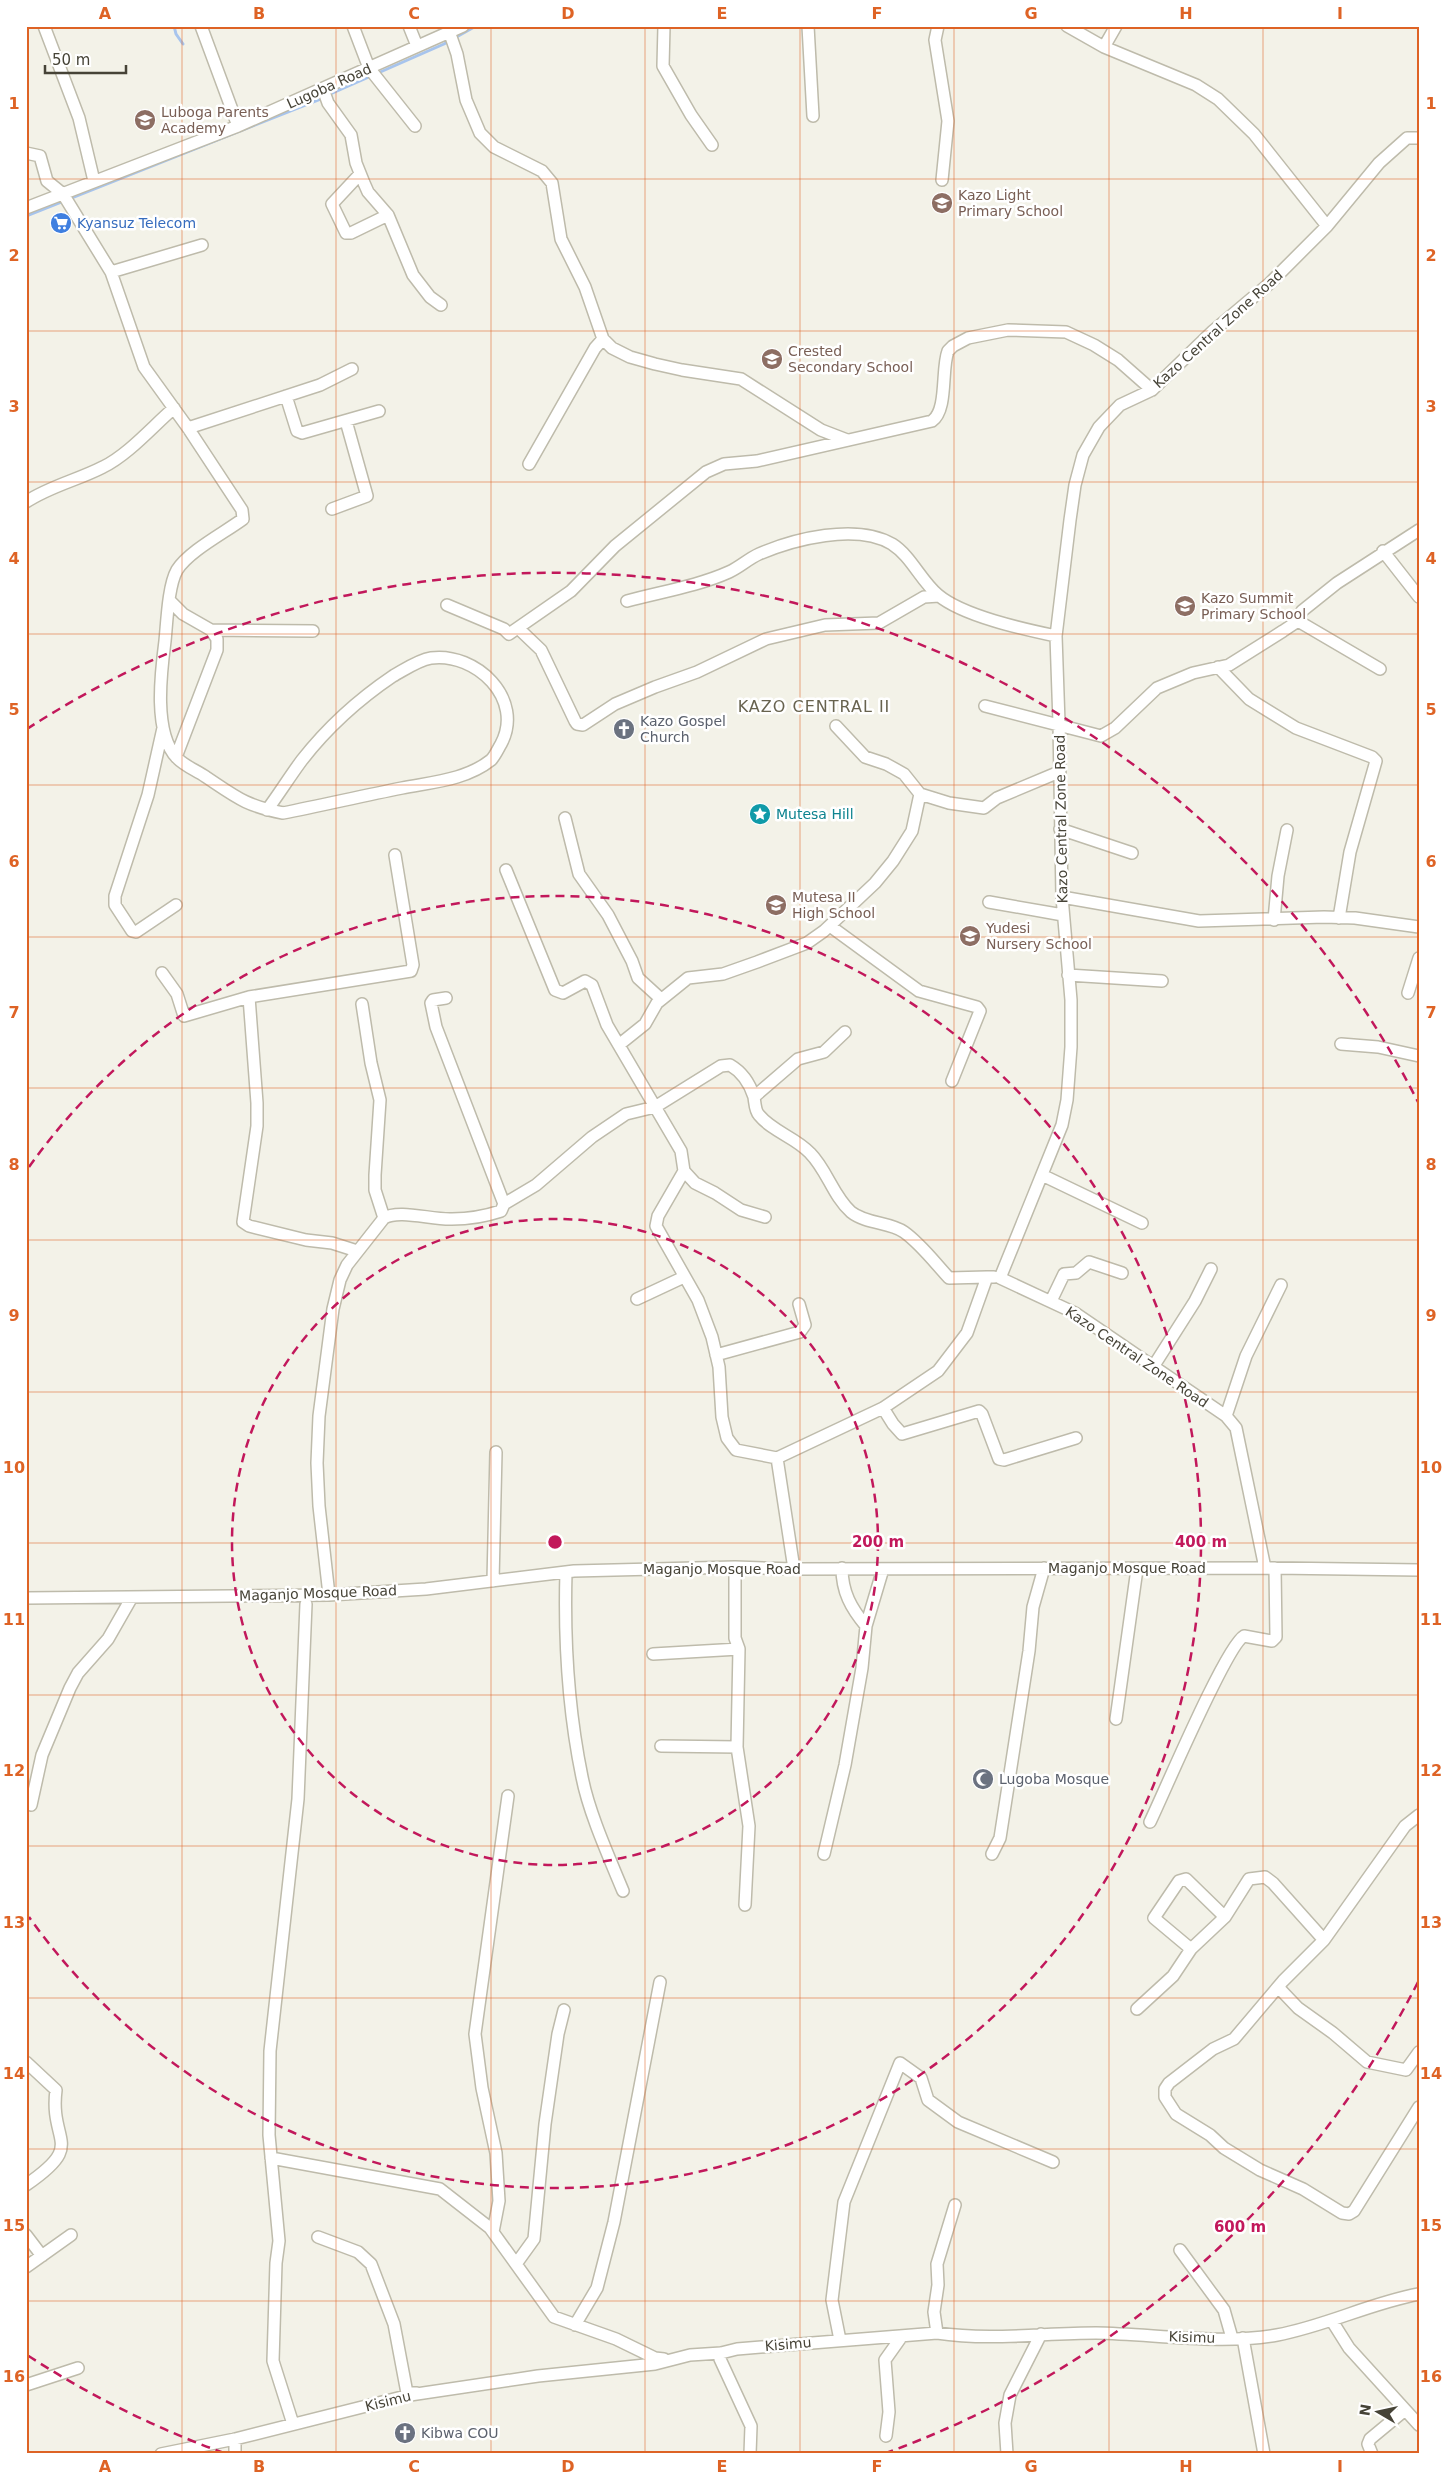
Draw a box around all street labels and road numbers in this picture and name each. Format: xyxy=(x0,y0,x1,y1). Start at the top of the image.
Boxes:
street label: Lugoba Road xyxy=(284,60,374,112)
street label: Kazo Central Zone Road xyxy=(1150,267,1286,391)
street label: Kazo Central Zone Road xyxy=(1052,735,1070,903)
street label: Kazo Central Zone Road xyxy=(1063,1303,1211,1411)
street label: Maganjo Mosque Road xyxy=(1048,1560,1206,1576)
street label: Maganjo Mosque Road xyxy=(643,1561,801,1577)
street label: Maganjo Mosque Road xyxy=(239,1582,397,1604)
street label: Kisimu xyxy=(1168,2328,1216,2346)
street label: Kisimu xyxy=(764,2334,812,2354)
street label: Kisimu xyxy=(363,2388,413,2414)

